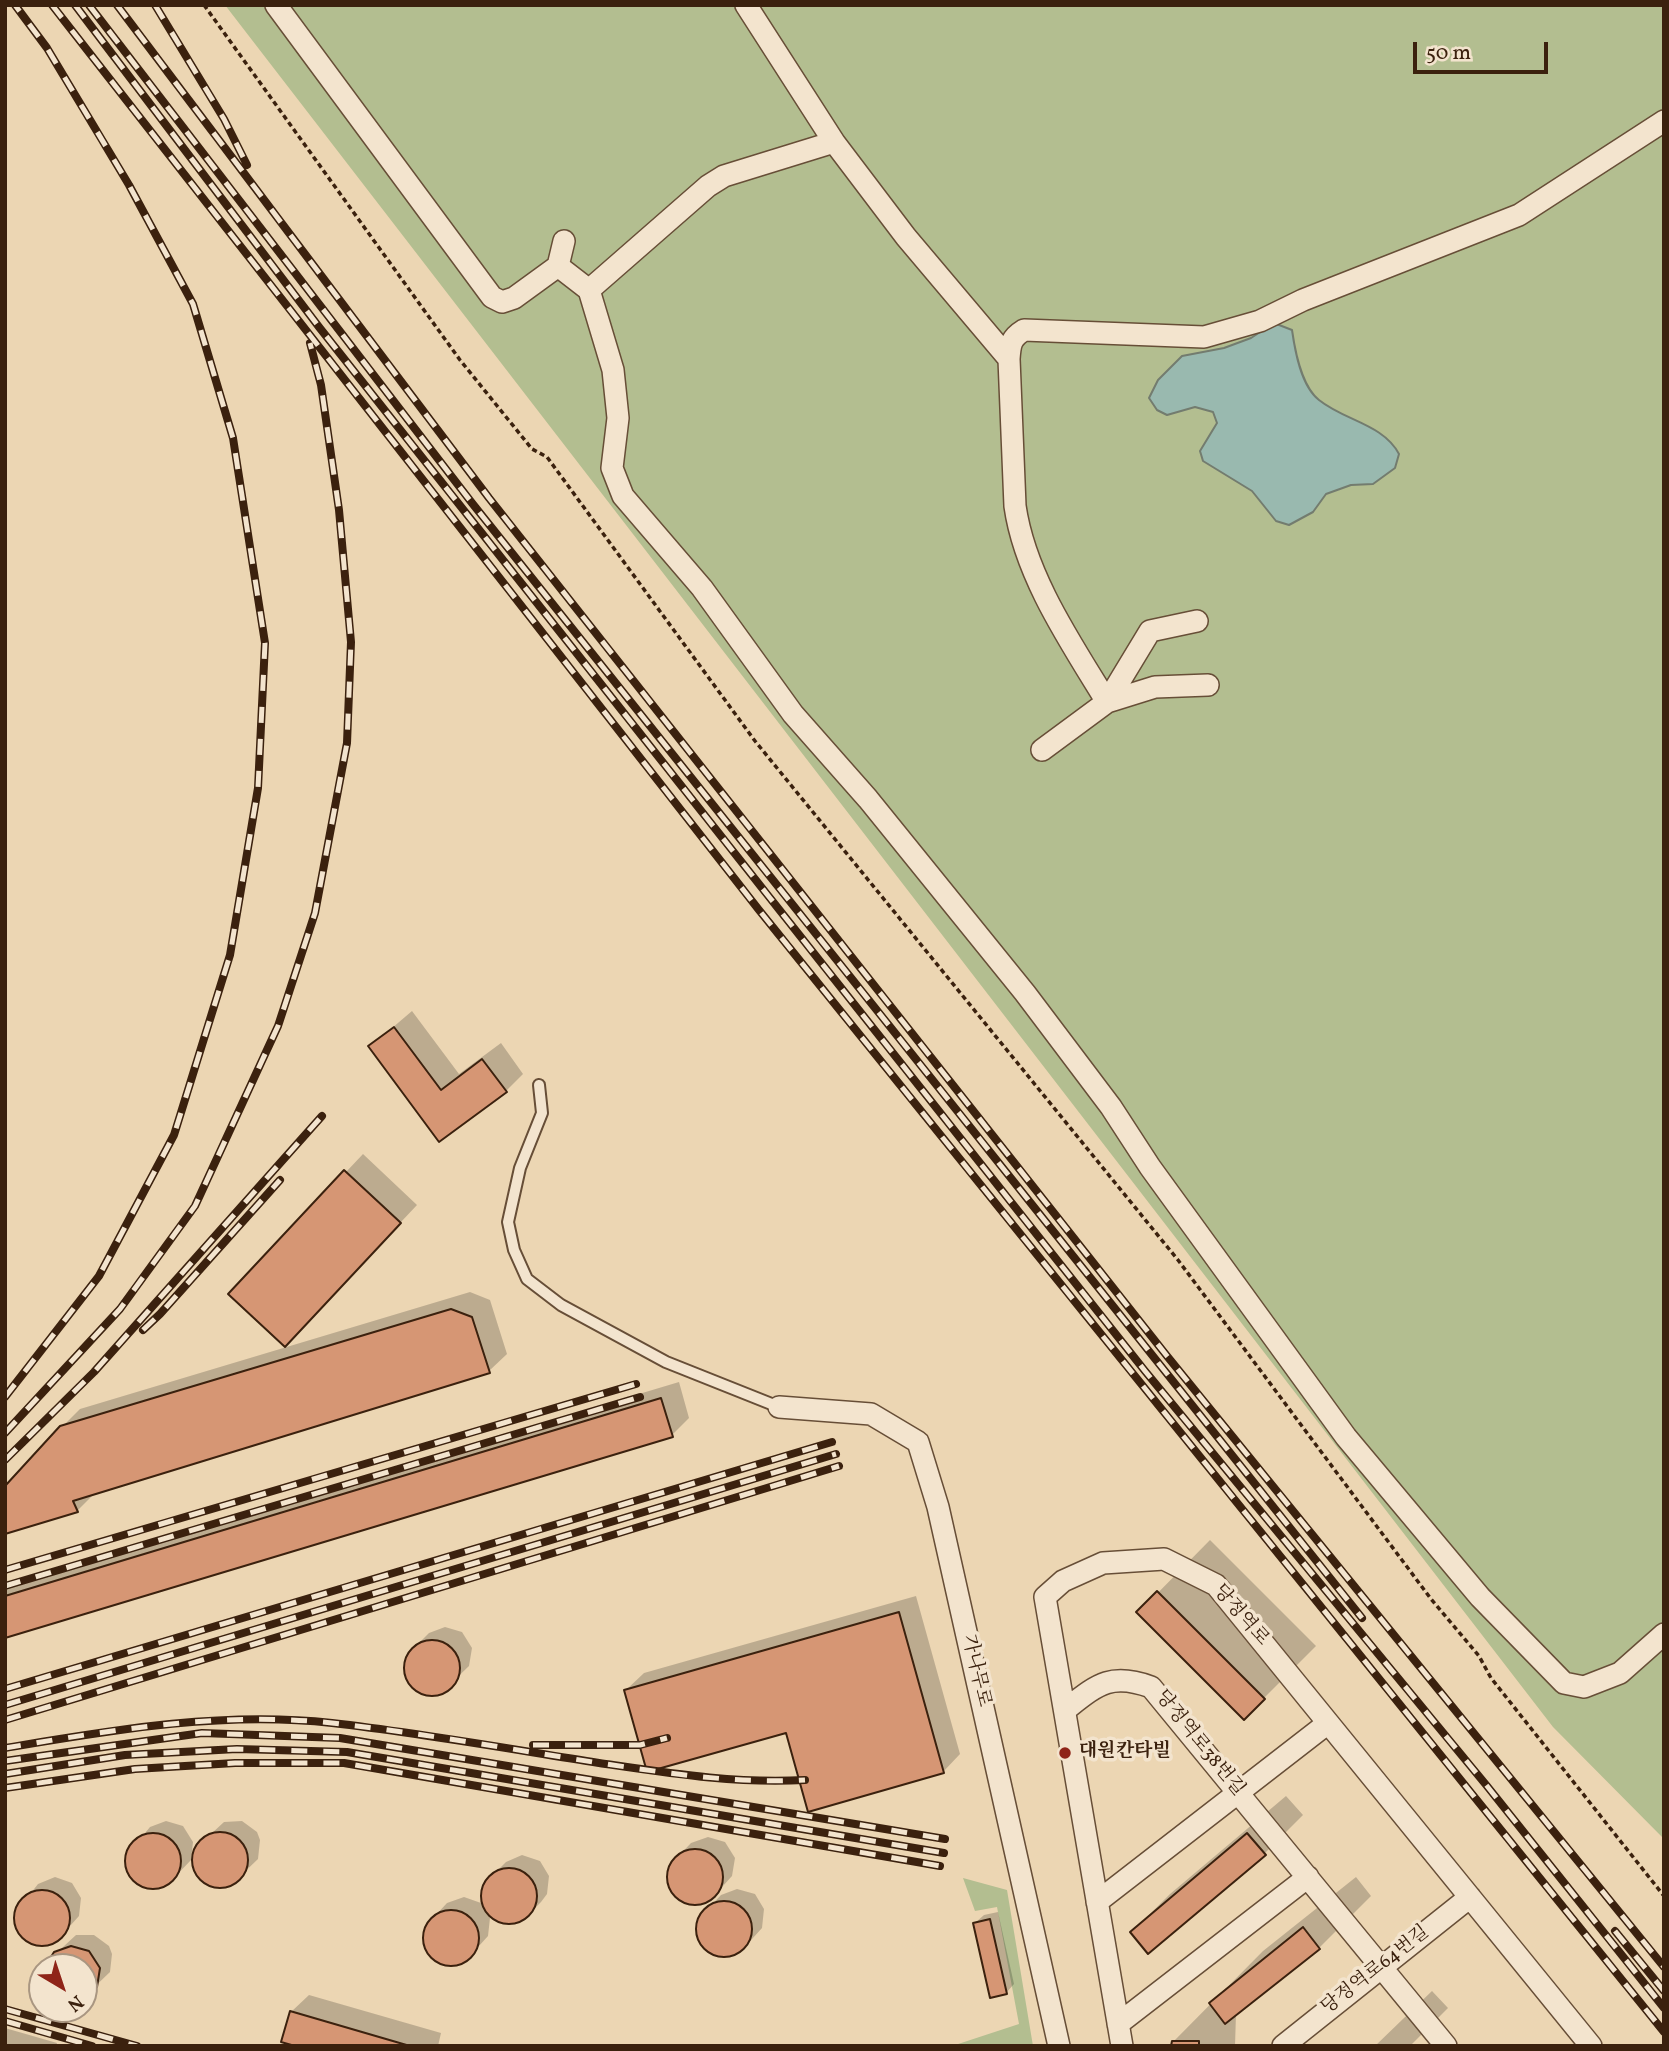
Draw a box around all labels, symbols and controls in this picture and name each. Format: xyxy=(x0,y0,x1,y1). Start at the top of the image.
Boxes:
scale bar xyxy=(1417,28,1552,72)
text: 50 m xyxy=(1426,39,1471,68)
street label: 당정역로 xyxy=(1207,1581,1273,1651)
street label: 가나무로 xyxy=(956,1633,994,1709)
street label: 당정역로38번길 xyxy=(1149,1686,1249,1802)
place label: 대원칸타빌 xyxy=(1079,1742,1171,1764)
marker: 대원칸타빌 xyxy=(1057,1745,1073,1761)
street label: 당정역로64번길 xyxy=(1318,1922,1434,2020)
north arrow xyxy=(28,1953,98,2023)
text: N xyxy=(61,1988,89,2017)

